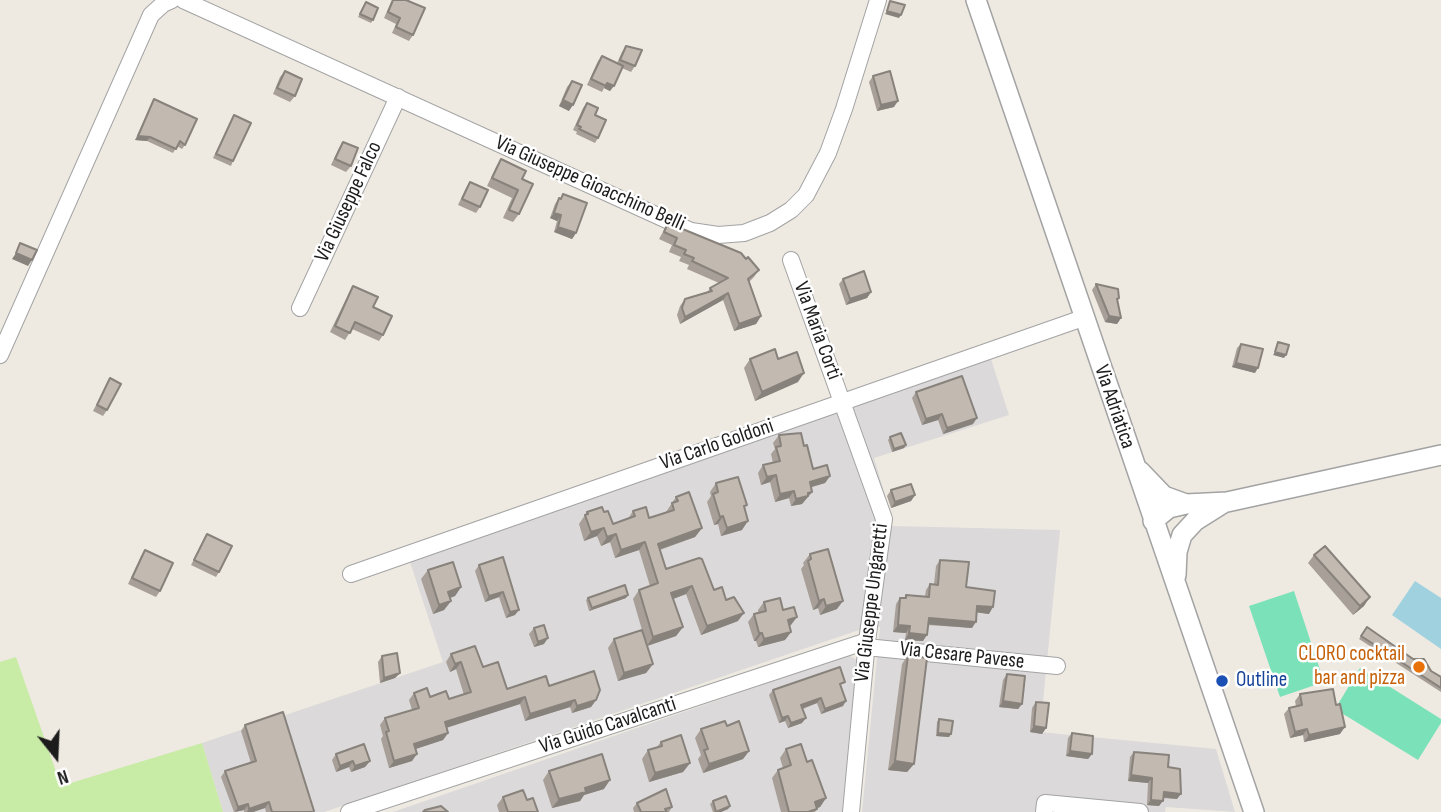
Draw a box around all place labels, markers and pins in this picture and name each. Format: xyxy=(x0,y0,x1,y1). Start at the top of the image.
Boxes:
place label: CLORO cocktail bar and pizza xyxy=(1298,642,1405,692)
marker: CLORO cocktail bar and pizza xyxy=(1411,659,1427,675)
place label: Outline xyxy=(1236,668,1287,694)
marker: Outline xyxy=(1214,673,1230,689)

